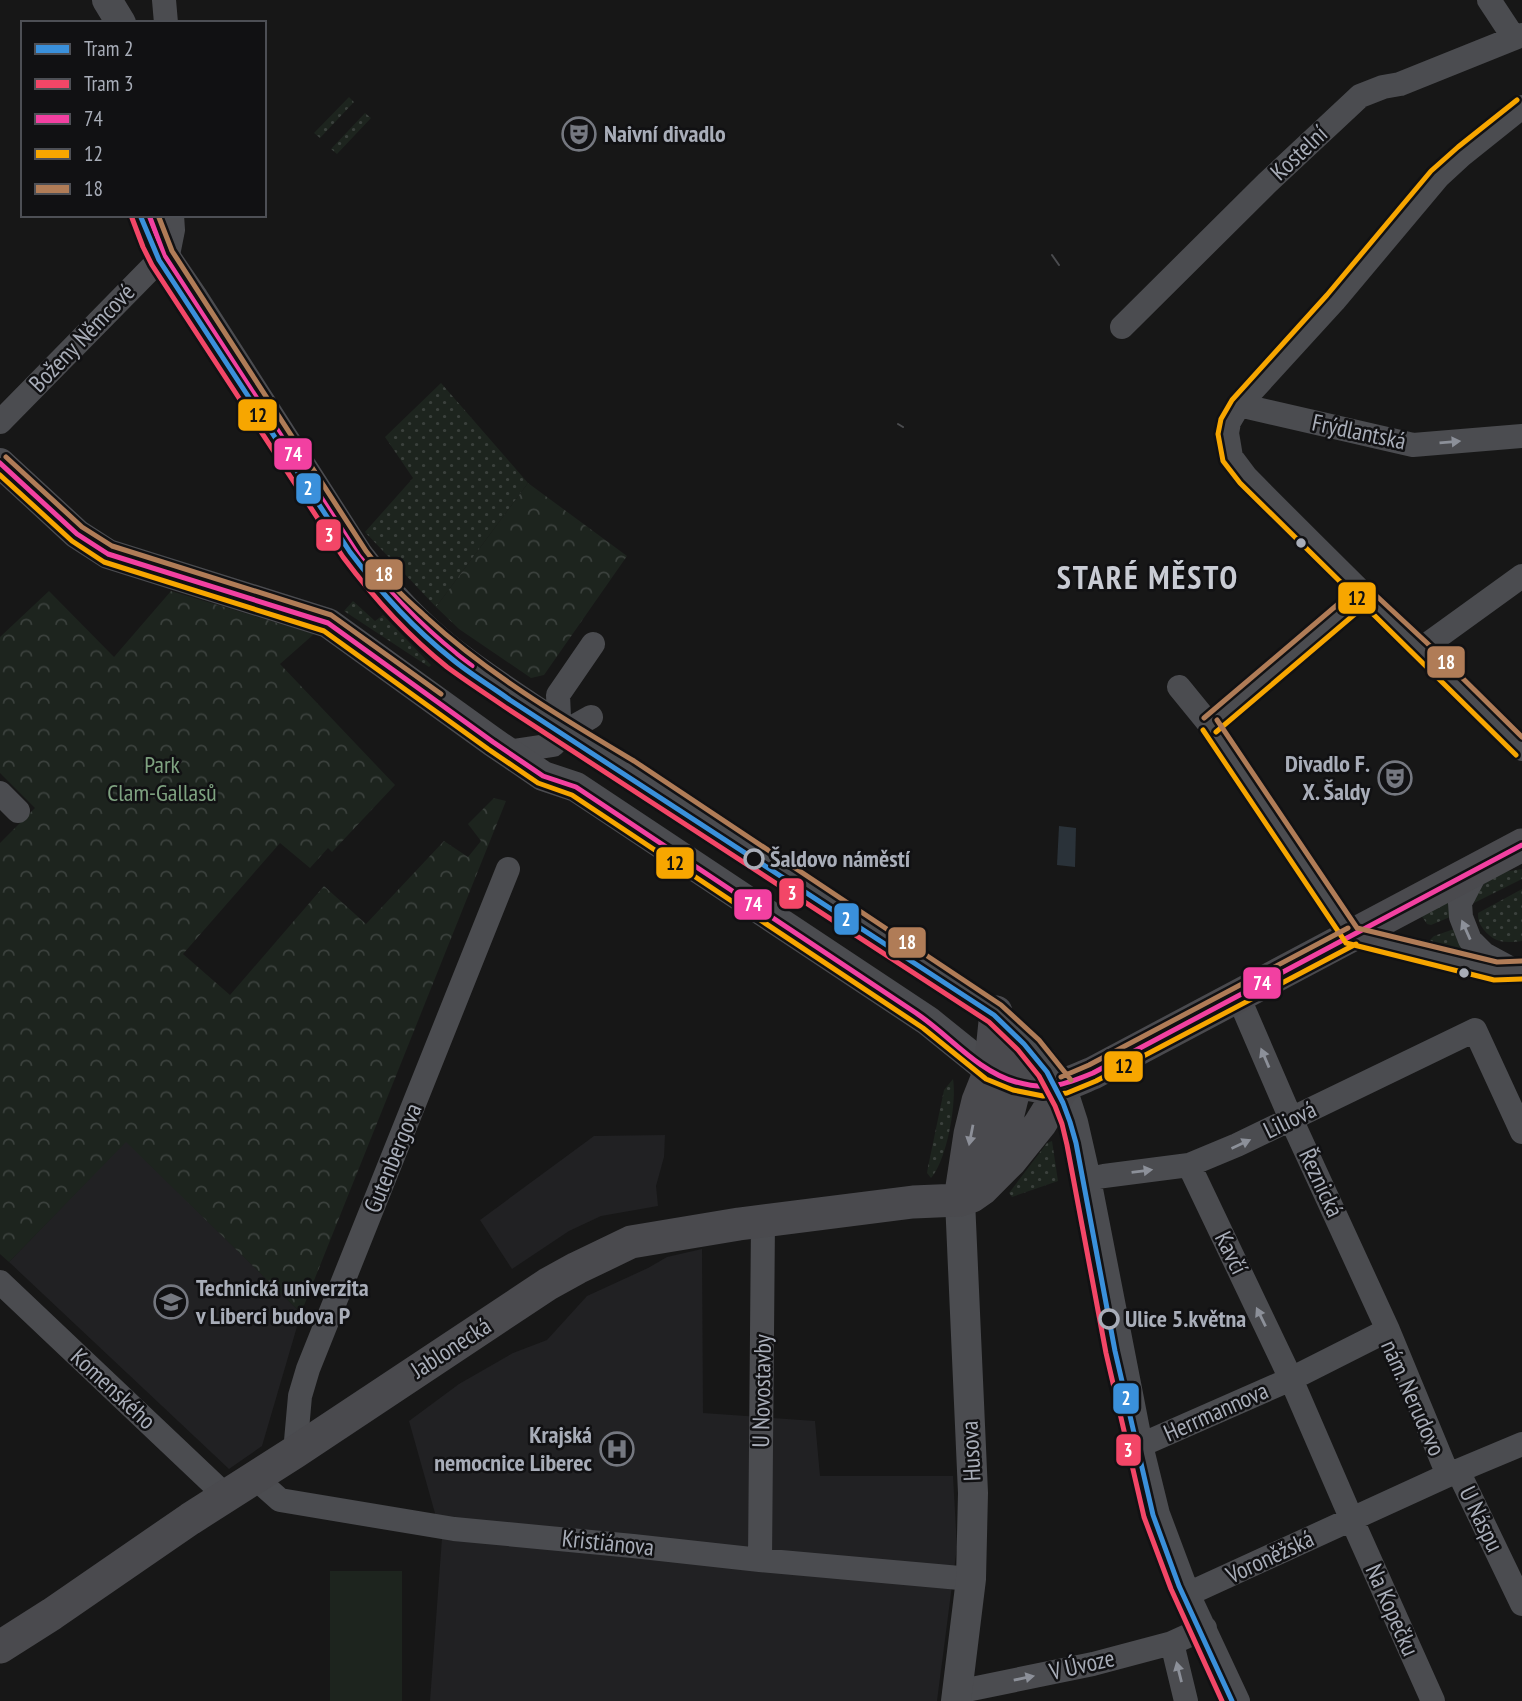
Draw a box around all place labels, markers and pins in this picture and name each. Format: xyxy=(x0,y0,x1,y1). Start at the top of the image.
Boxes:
theatre icon: Naivní divadlo xyxy=(560,115,598,153)
place label: Naivní divadlo xyxy=(604,118,726,149)
unlabelled marker xyxy=(1294,536,1308,550)
place label: Divadlo F. X. Šaldy xyxy=(1285,748,1370,807)
theatre icon: Divadlo F. X. Šaldy xyxy=(1376,759,1414,797)
place label: Šaldovo náměstí xyxy=(770,843,911,874)
marker: Šaldovo náměstí xyxy=(744,849,764,869)
unlabelled marker xyxy=(1457,966,1471,980)
place label: Technická univerzita v Liberci budova P xyxy=(195,1272,369,1331)
school or university icon: Technická univerzita v Liberci budova P xyxy=(152,1283,190,1321)
place label: Ulice 5.května xyxy=(1125,1303,1246,1334)
marker: Ulice 5.května xyxy=(1099,1309,1119,1329)
place label: Krajská nemocnice Liberec xyxy=(434,1419,593,1478)
hospital icon: Krajská nemocnice Liberec xyxy=(598,1430,636,1468)

